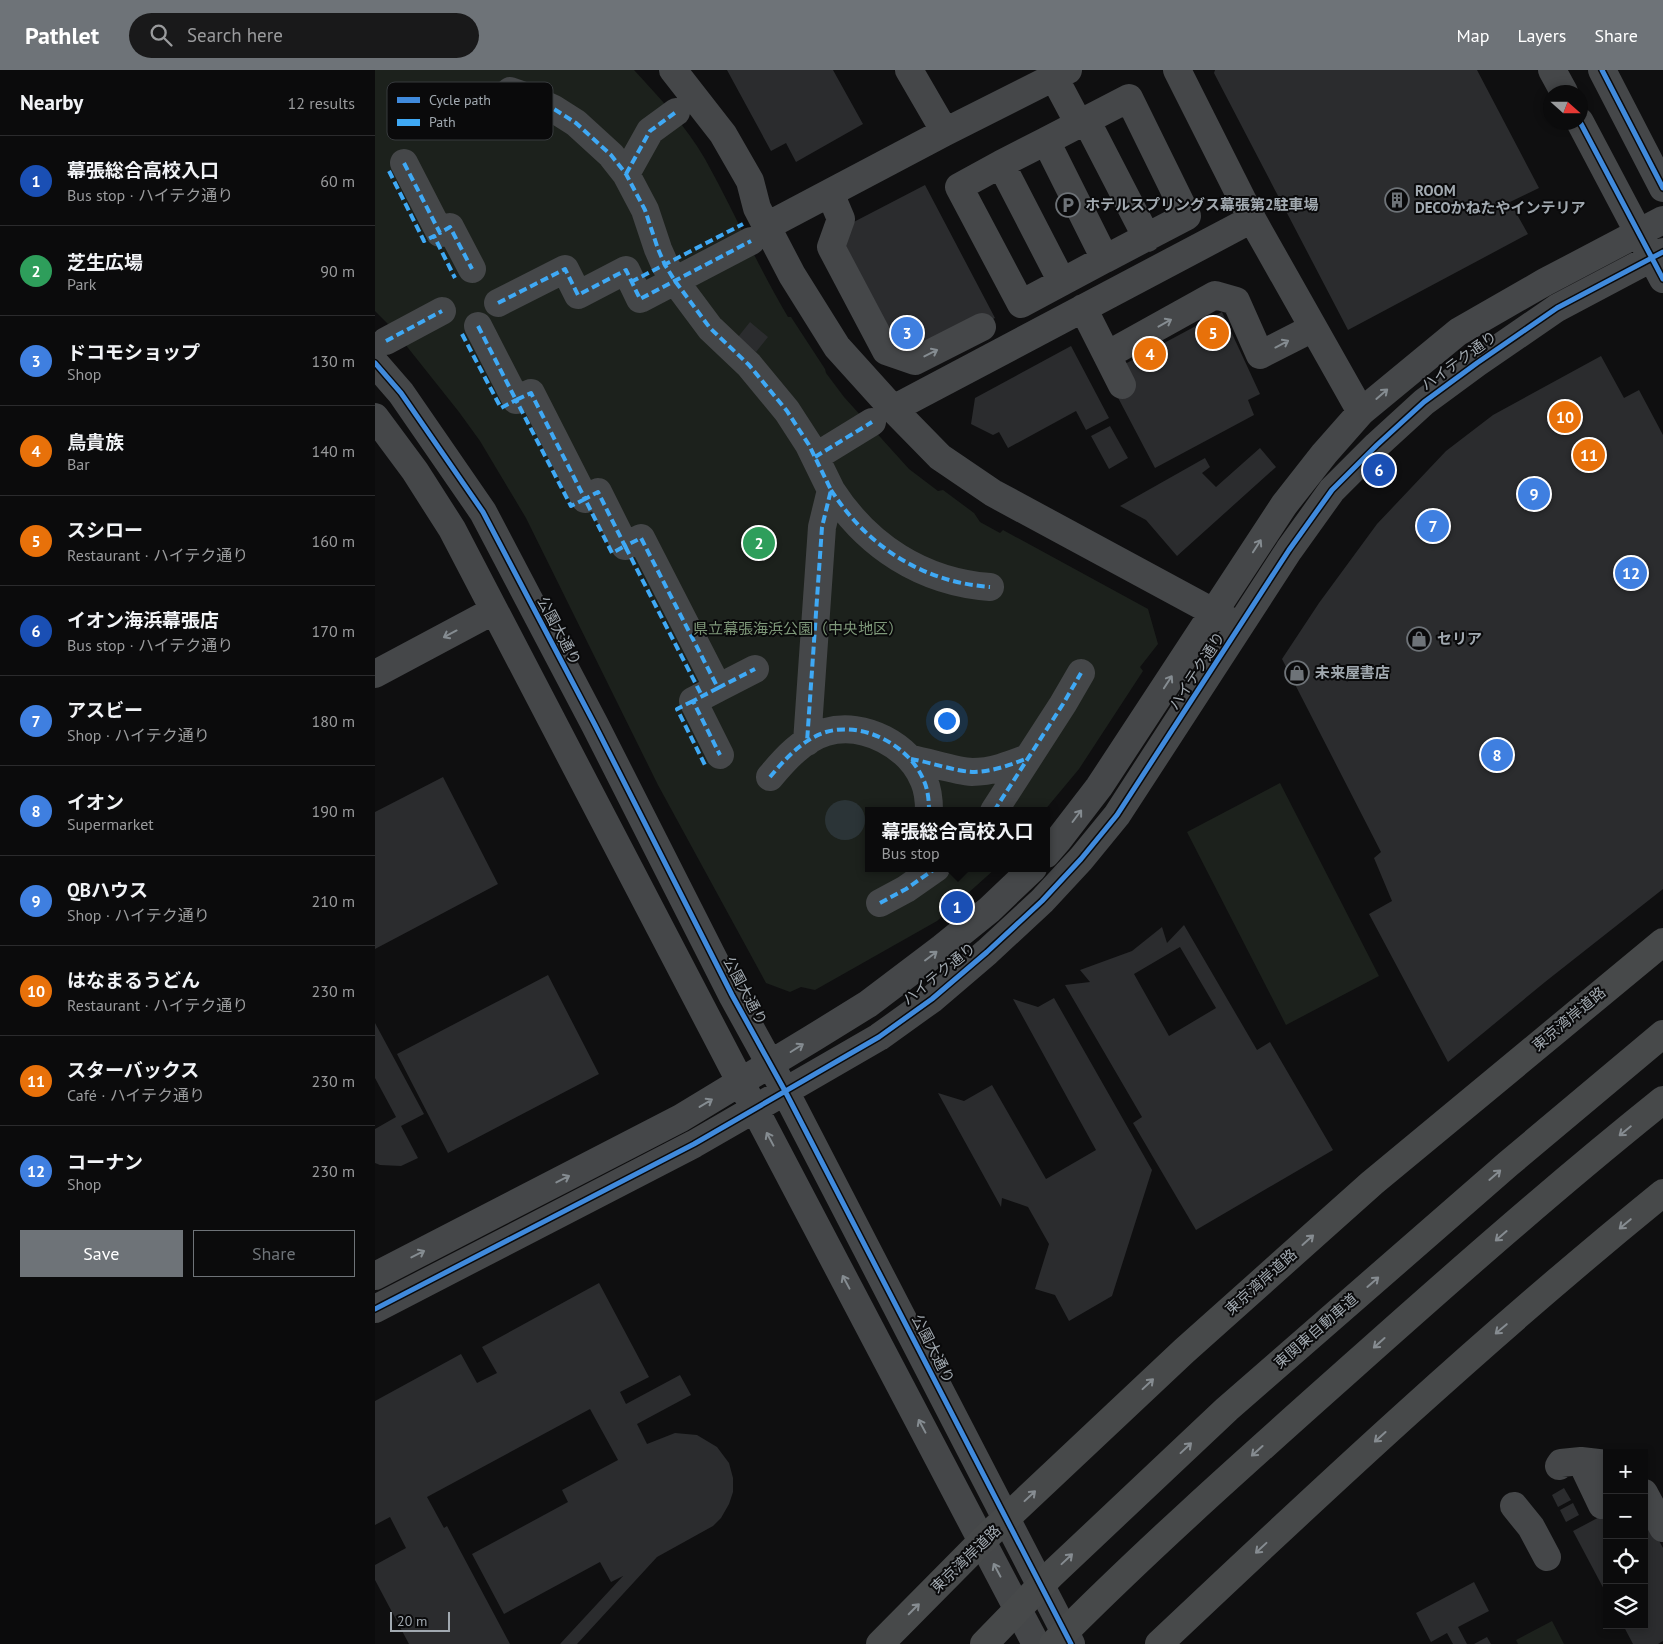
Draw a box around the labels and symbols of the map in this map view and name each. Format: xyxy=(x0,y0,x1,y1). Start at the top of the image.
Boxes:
legend xyxy=(387,82,553,140)
north arrow xyxy=(1543,85,1588,130)
text: Cycle path xyxy=(429,91,491,109)
text: Path xyxy=(429,113,456,131)
place label: ROOM DECOかねたやインテリア xyxy=(1415,181,1585,217)
building icon: ROOM DECOかねたやインテリア xyxy=(1384,187,1410,213)
parking icon: ホテルスプリングス幕張第2駐車場 xyxy=(1055,192,1081,218)
place label: ホテルスプリングス幕張第2駐車場 xyxy=(1085,195,1319,214)
pin: 3 xyxy=(891,314,923,352)
pin: 5 xyxy=(1197,314,1229,352)
one-way arrow xyxy=(1157,318,1172,328)
street label: ハイテク通り xyxy=(1417,327,1500,395)
pin: 4 xyxy=(1134,335,1166,373)
one-way arrow xyxy=(1274,339,1289,349)
one-way arrow xyxy=(923,348,938,357)
one-way arrow xyxy=(1375,389,1388,400)
pin: 10 xyxy=(1549,398,1581,436)
pin: 11 xyxy=(1573,436,1605,474)
pin: 6 xyxy=(1363,451,1395,489)
pin: 9 xyxy=(1518,475,1550,513)
pin: 7 xyxy=(1417,507,1449,545)
pin: 2 xyxy=(743,524,775,562)
one-way arrow xyxy=(1252,539,1262,553)
pin: 12 xyxy=(1615,554,1647,592)
street label: 公園大通り xyxy=(533,593,585,668)
park label: 県立幕張海浜公園（中央地区） xyxy=(693,619,903,638)
shop icon: セリア xyxy=(1406,626,1432,652)
street label: ハイテク通り xyxy=(1164,628,1229,713)
one-way arrow xyxy=(443,629,458,639)
place label: セリア xyxy=(1437,629,1482,648)
shop icon: 未来屋書店 xyxy=(1284,660,1310,686)
place label: 未来屋書店 xyxy=(1315,663,1390,682)
one-way arrow xyxy=(1163,675,1173,689)
your location xyxy=(934,708,960,734)
pin: 8 xyxy=(1481,736,1513,774)
one-way arrow xyxy=(1071,810,1082,823)
pin: 1 xyxy=(941,888,973,926)
street label: ハイテク通り xyxy=(898,938,979,1009)
one-way arrow xyxy=(924,951,938,961)
street label: 公園大通り xyxy=(719,953,771,1028)
street label: 東京湾岸道路 xyxy=(1528,982,1609,1055)
one-way arrow xyxy=(790,1043,804,1053)
one-way arrow xyxy=(699,1098,713,1108)
one-way arrow xyxy=(1619,1125,1632,1136)
one-way arrow xyxy=(765,1131,775,1146)
one-way arrow xyxy=(1488,1170,1501,1181)
one-way arrow xyxy=(555,1174,570,1183)
one-way arrow xyxy=(1619,1218,1632,1230)
one-way arrow xyxy=(1495,1230,1508,1242)
one-way arrow xyxy=(1301,1234,1314,1246)
street label: 東京湾岸道路 xyxy=(1221,1244,1300,1319)
one-way arrow xyxy=(411,1249,426,1259)
one-way arrow xyxy=(841,1275,851,1290)
one-way arrow xyxy=(1366,1276,1379,1288)
street label: 東関東自動車道 xyxy=(1270,1289,1362,1372)
street label: 公園大通り xyxy=(908,1311,959,1387)
one-way arrow xyxy=(1495,1323,1508,1334)
one-way arrow xyxy=(1372,1337,1385,1349)
one-way arrow xyxy=(1142,1378,1155,1390)
one-way arrow xyxy=(917,1419,926,1434)
one-way arrow xyxy=(1374,1432,1387,1443)
one-way arrow xyxy=(1179,1442,1192,1454)
one-way arrow xyxy=(1251,1445,1264,1457)
one-way arrow xyxy=(1024,1490,1037,1502)
street label: 東京湾岸道路 xyxy=(927,1521,1005,1597)
one-way arrow xyxy=(1255,1542,1268,1554)
one-way arrow xyxy=(1061,1553,1074,1565)
one-way arrow xyxy=(992,1563,1001,1578)
one-way arrow xyxy=(908,1603,920,1616)
scale bar xyxy=(390,1609,450,1632)

